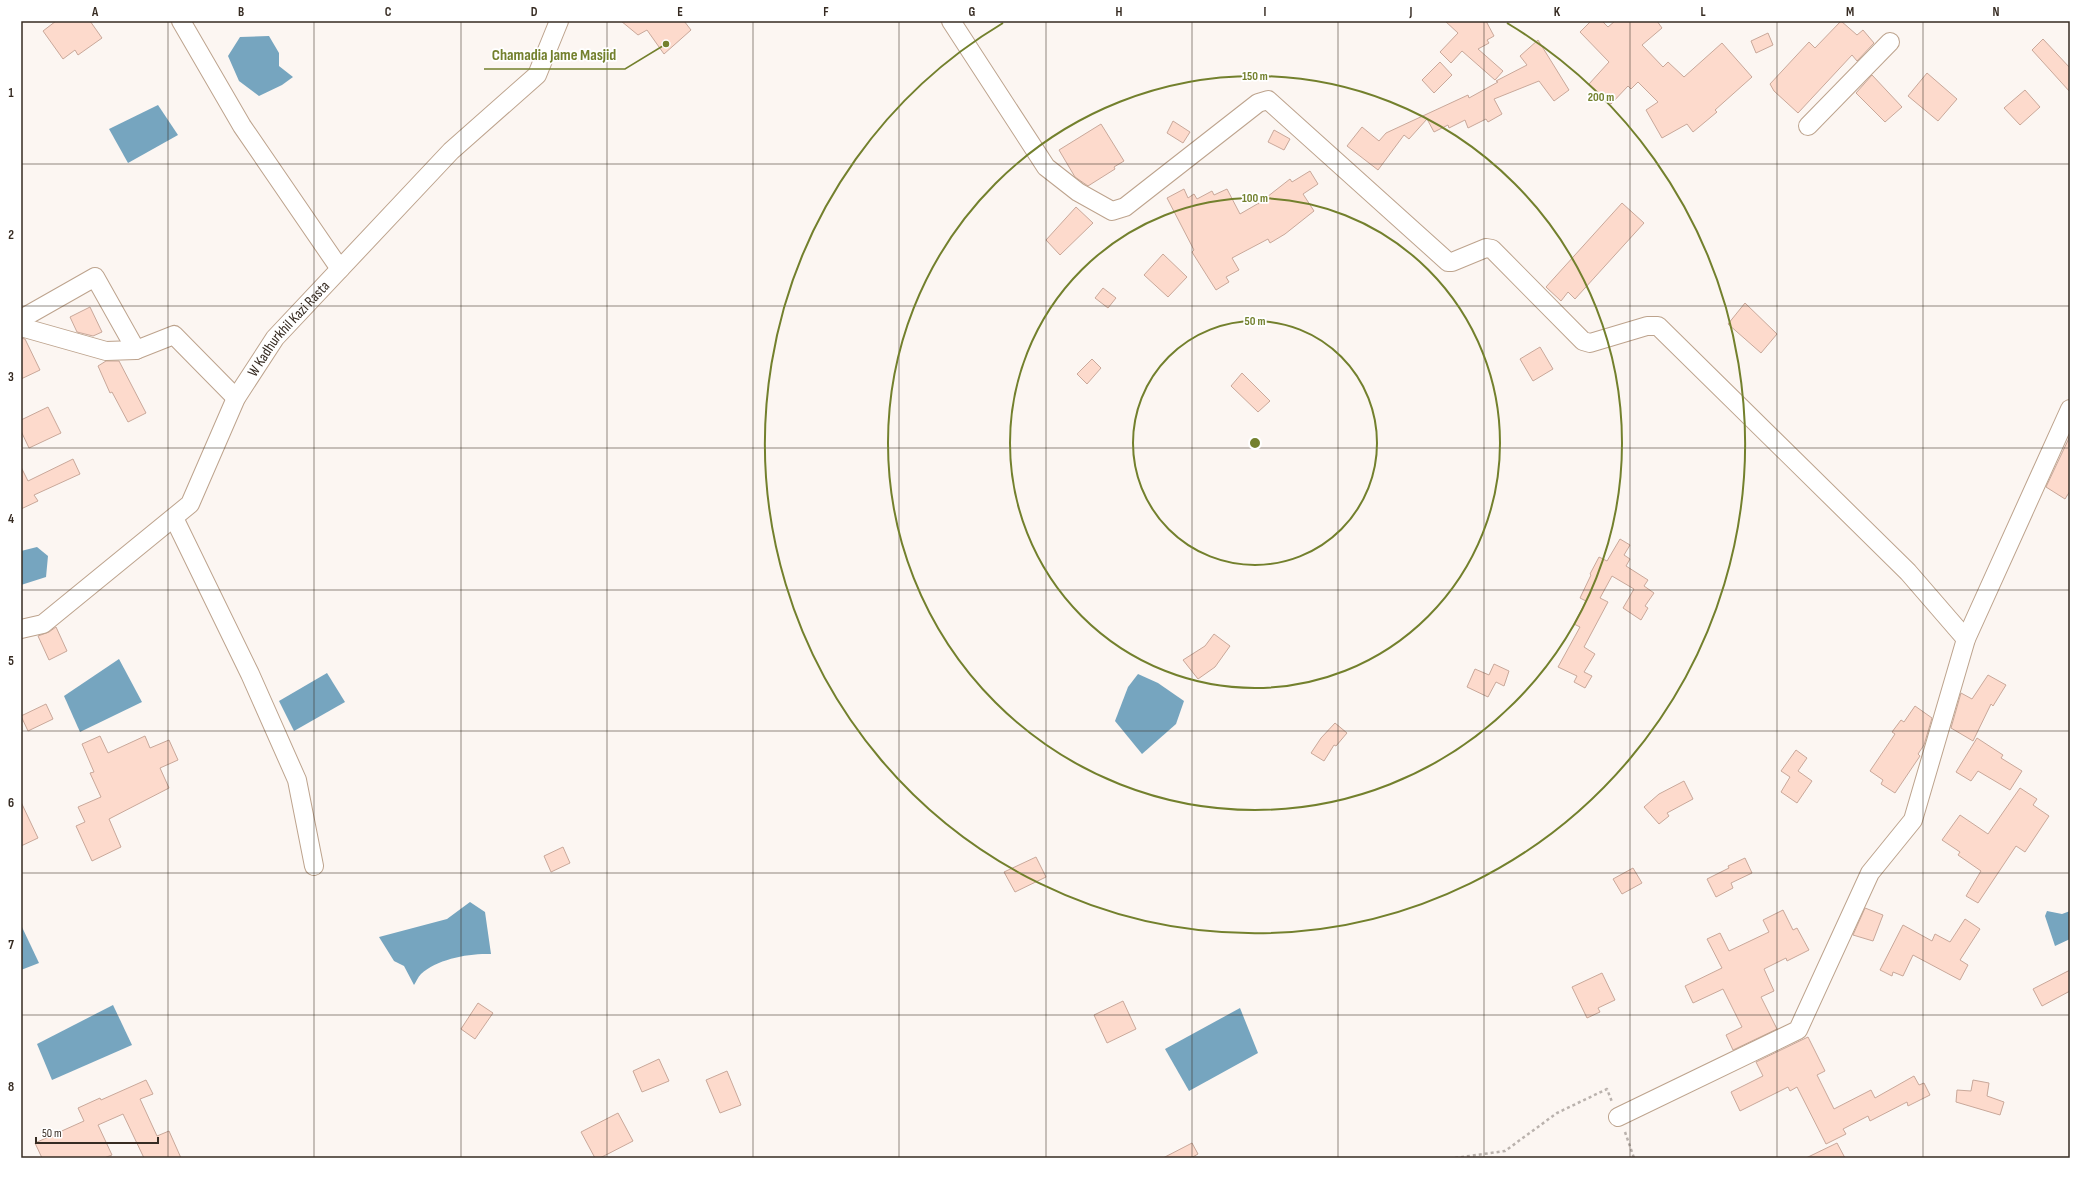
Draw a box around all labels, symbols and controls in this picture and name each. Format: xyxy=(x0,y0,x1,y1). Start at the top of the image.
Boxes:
text: A xyxy=(91,4,99,20)
text: B xyxy=(238,4,244,20)
text: C xyxy=(385,4,392,20)
text: D xyxy=(531,4,538,20)
text: E xyxy=(677,4,683,20)
text: F xyxy=(823,4,829,20)
text: G xyxy=(969,4,976,20)
text: H xyxy=(1116,4,1123,20)
text: I xyxy=(1264,4,1267,20)
text: J xyxy=(1409,4,1413,20)
text: K xyxy=(1554,4,1561,20)
text: L xyxy=(1700,4,1706,20)
text: M xyxy=(1846,4,1854,20)
text: N xyxy=(1993,4,2000,20)
callout: Chamadia Jame Masjid xyxy=(484,41,625,69)
text: Chamadia Jame Masjid xyxy=(492,46,616,65)
text: 150 m xyxy=(1242,69,1268,84)
text: 1 xyxy=(8,85,14,101)
text: 200 m xyxy=(1588,90,1614,105)
text: 100 m xyxy=(1242,191,1268,206)
text: 2 xyxy=(8,227,14,243)
street label: W Kadhurkhil Kazi Rasta xyxy=(243,277,334,380)
text: 50 m xyxy=(1245,314,1265,329)
text: 3 xyxy=(8,369,14,385)
centre of rings xyxy=(1248,436,1262,450)
text: 4 xyxy=(8,511,14,527)
text: 5 xyxy=(8,653,14,669)
text: 6 xyxy=(8,795,14,811)
text: 7 xyxy=(8,937,14,953)
text: 8 xyxy=(8,1079,14,1095)
scale bar xyxy=(36,1119,158,1145)
text: 50 m xyxy=(42,1126,62,1141)

